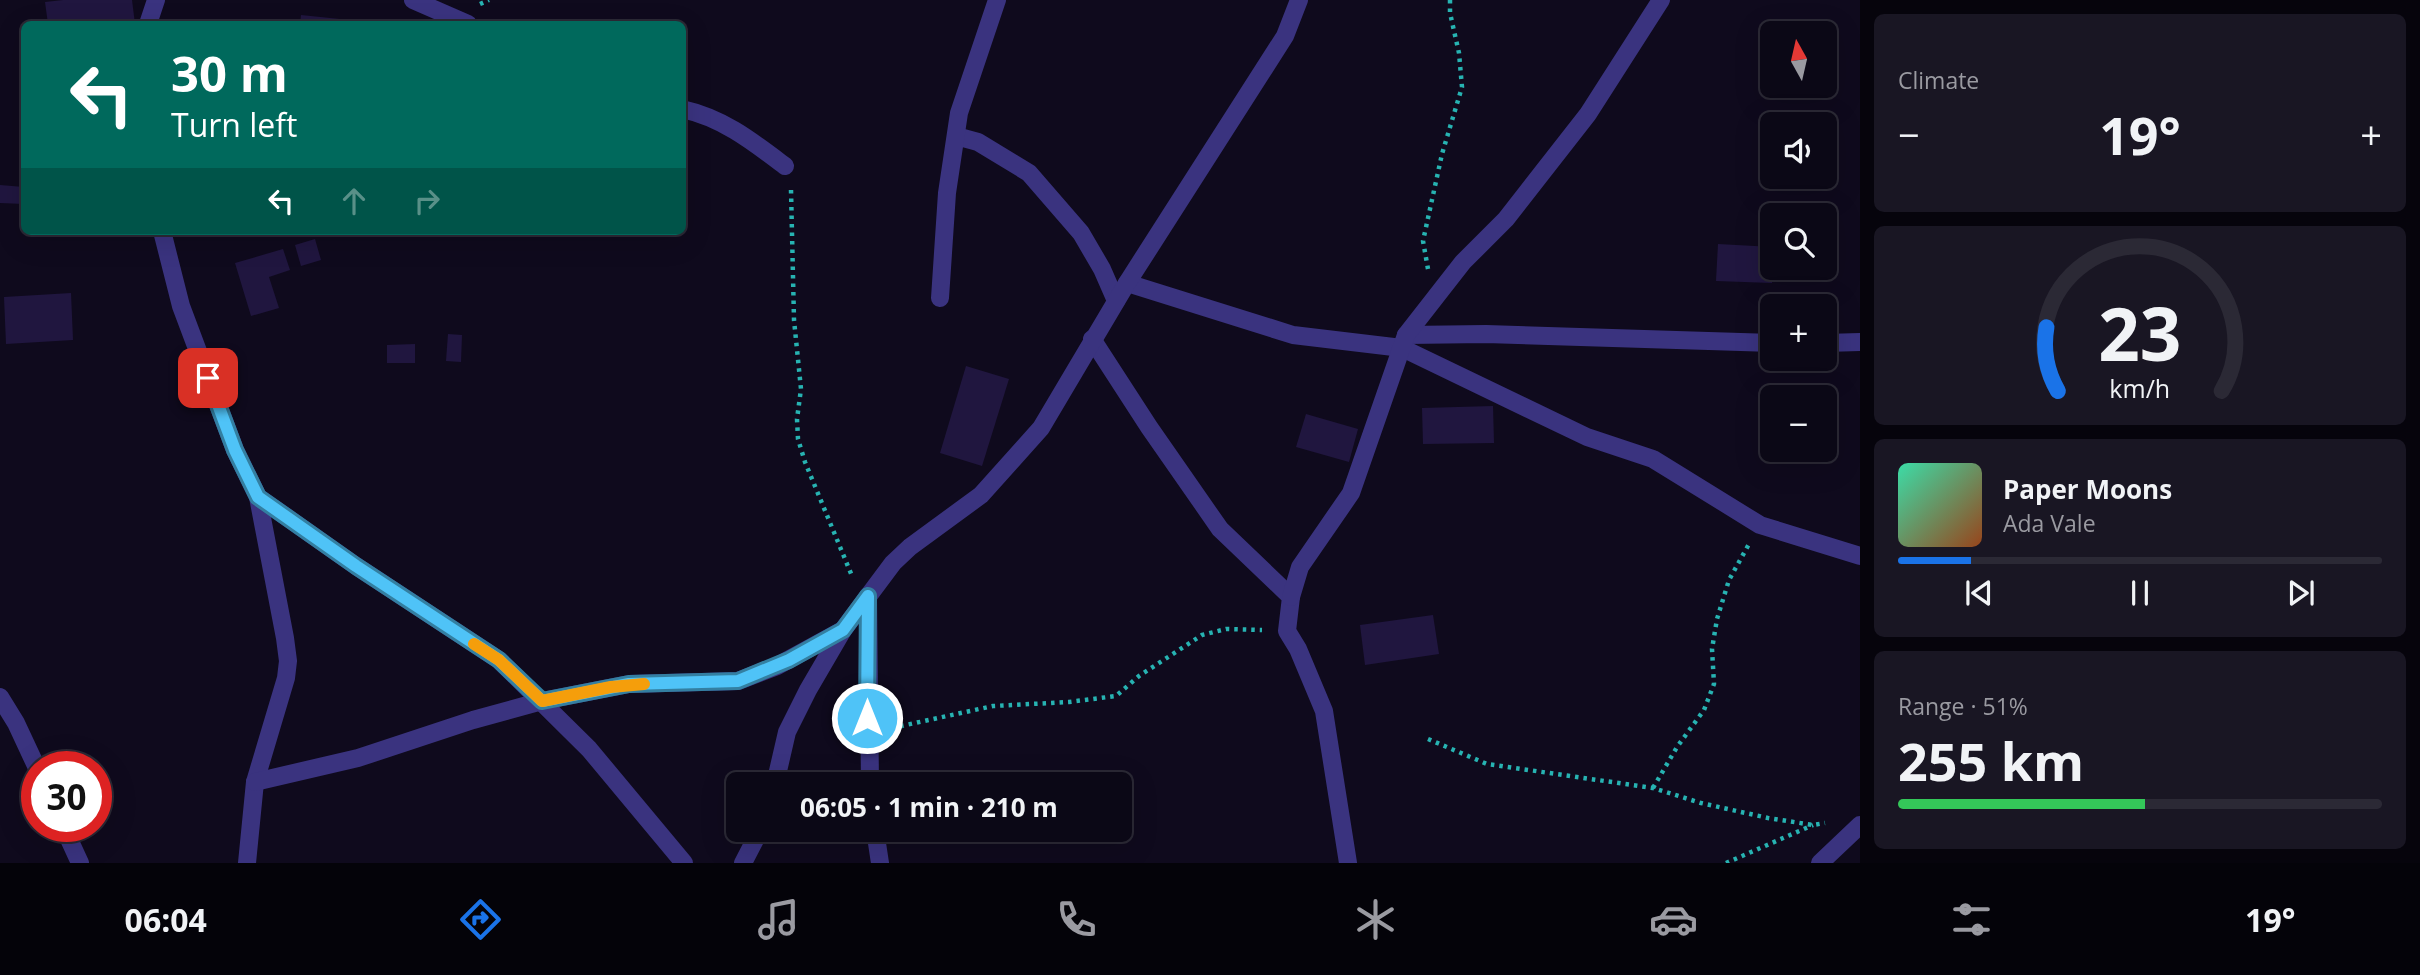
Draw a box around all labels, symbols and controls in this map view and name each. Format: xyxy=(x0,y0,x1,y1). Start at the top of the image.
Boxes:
north arrow xyxy=(1760,21,1838,98)
map controls xyxy=(1760,21,1837,462)
text: 30 m xyxy=(171,40,288,106)
icon: left xyxy=(56,49,147,140)
text: Climate xyxy=(1898,64,1979,96)
text: 19° xyxy=(2099,99,2181,170)
text: Turn left xyxy=(171,103,297,146)
text: − xyxy=(1898,108,1920,160)
text: + xyxy=(2360,108,2382,160)
button: sound xyxy=(1760,112,1837,189)
icon: left xyxy=(262,182,300,220)
icon: ahead xyxy=(335,182,373,220)
icon: right xyxy=(408,182,446,220)
button: search xyxy=(1760,203,1837,280)
text: 23 xyxy=(2098,284,2182,383)
button: + xyxy=(1760,294,1837,371)
pin xyxy=(178,348,238,408)
icon: arrive xyxy=(189,359,227,397)
text: km/h xyxy=(2110,371,2170,405)
button: − xyxy=(1760,385,1837,462)
text: Paper Moons xyxy=(2003,471,2172,507)
text: Ada Vale xyxy=(2003,507,2096,539)
icon: previous xyxy=(1960,574,1998,612)
icon: pause xyxy=(2121,574,2159,612)
icon: next xyxy=(2282,574,2320,612)
position arrow xyxy=(830,681,904,755)
text: Range · 51% xyxy=(1898,690,2028,722)
text: 255 km xyxy=(1898,725,2084,796)
speed limit sign: 30 xyxy=(21,751,112,842)
text: 06:05 · 1 min · 210 m xyxy=(800,789,1058,825)
icon: directions xyxy=(456,895,505,944)
icon: music xyxy=(754,895,803,944)
icon: phone xyxy=(1052,895,1101,944)
icon: climate xyxy=(1351,895,1400,944)
icon: car xyxy=(1649,895,1698,944)
icon: filters xyxy=(1947,895,1996,944)
text: 06:04 xyxy=(125,898,207,941)
text: 19° xyxy=(2245,898,2295,941)

